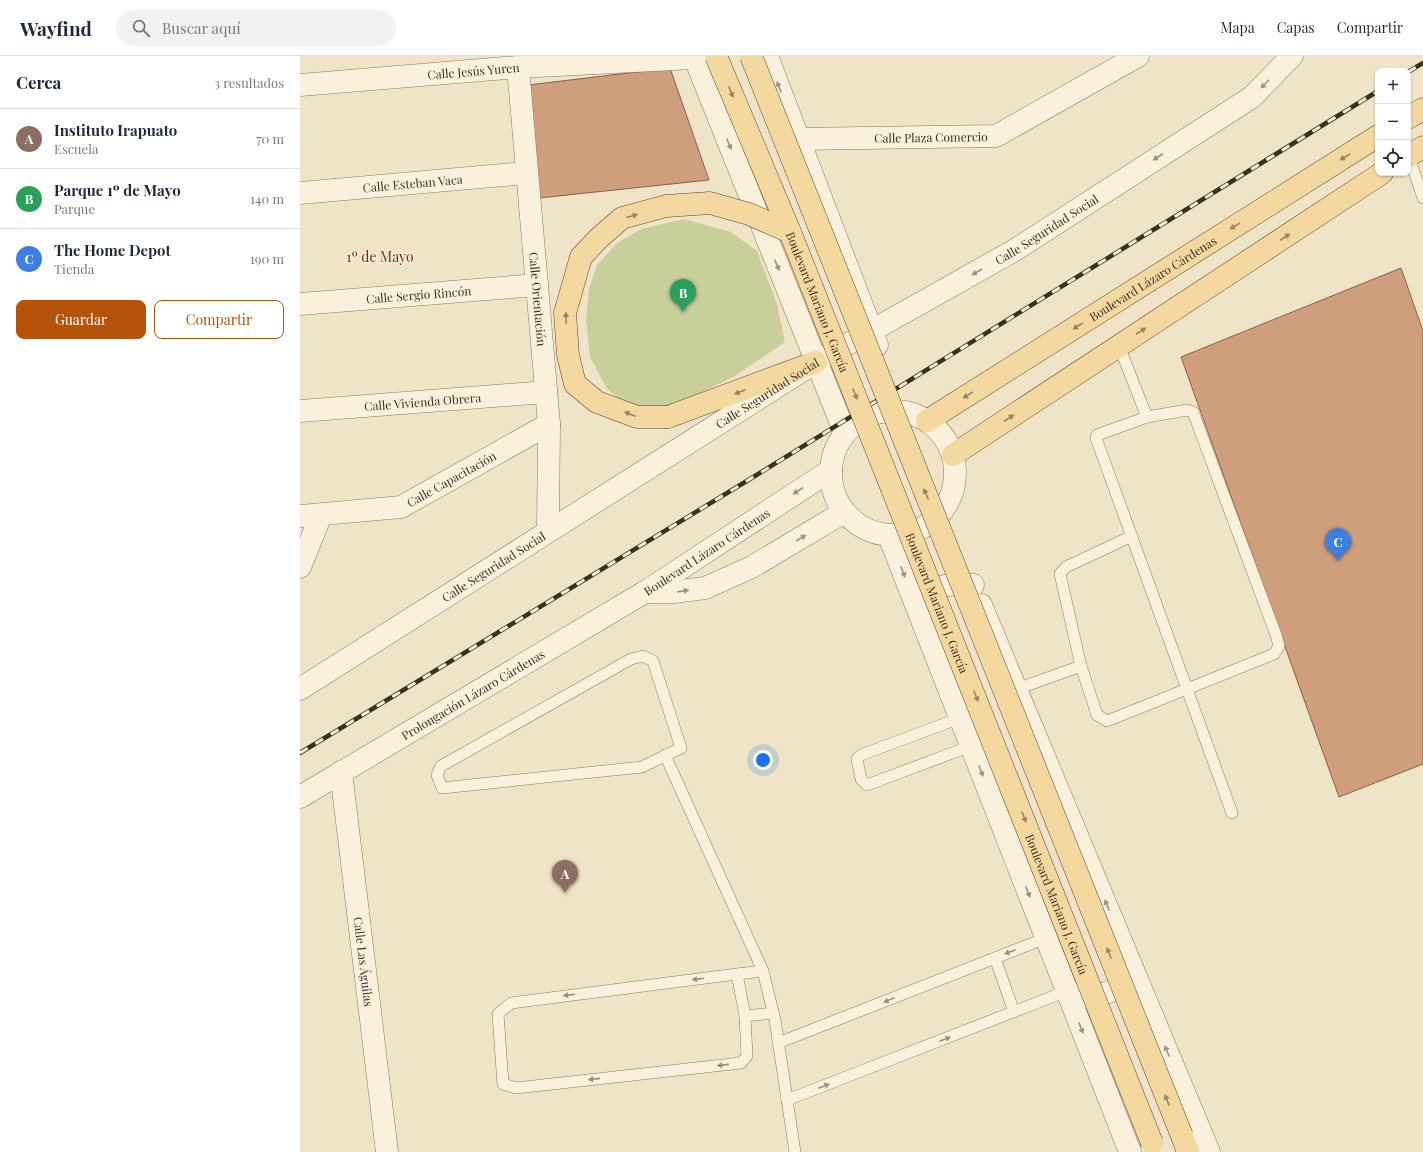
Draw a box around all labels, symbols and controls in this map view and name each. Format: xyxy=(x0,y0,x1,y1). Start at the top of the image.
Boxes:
search box xyxy=(116,10,396,46)
text: Wayfind xyxy=(20,15,92,41)
icon: search xyxy=(130,17,152,39)
text: Buscar aquí xyxy=(162,18,241,38)
text: Mapa xyxy=(1220,18,1255,37)
text: Capas xyxy=(1277,18,1315,37)
text: Compartir xyxy=(1337,18,1403,37)
street label: Calle Jesús Yuren xyxy=(427,59,520,82)
map controls xyxy=(1375,68,1411,176)
button: + xyxy=(1375,68,1411,104)
text: Cerca xyxy=(16,71,61,93)
text: 3 resultados xyxy=(214,74,284,91)
one-way arrow xyxy=(1260,79,1270,89)
one-way arrow xyxy=(775,81,781,93)
one-way arrow xyxy=(728,86,734,97)
button: − xyxy=(1375,104,1411,140)
text: Instituto Irapuato xyxy=(54,120,177,140)
street label: Calle Plaza Comercio xyxy=(874,128,988,146)
text: A xyxy=(25,130,33,147)
text: 70 m xyxy=(256,130,284,147)
one-way arrow xyxy=(727,139,733,151)
text: Escuela xyxy=(54,140,98,157)
button: locate xyxy=(1375,140,1411,176)
one-way arrow xyxy=(1153,153,1163,161)
one-way arrow xyxy=(1340,153,1350,161)
street label: Calle Esteban Vaca xyxy=(362,171,463,195)
text: Parque 1º de Mayo xyxy=(54,180,181,200)
text: B xyxy=(25,190,33,207)
text: 140 m xyxy=(250,190,284,207)
street label: Calle Seguridad Social xyxy=(992,190,1102,268)
text: Parque xyxy=(54,200,95,217)
one-way arrow xyxy=(626,212,639,218)
one-way arrow xyxy=(1229,223,1241,230)
street label: Boulevard Mariano J. García xyxy=(783,229,853,374)
street label: Boulevard Lázaro Cárdenas xyxy=(1086,232,1219,325)
one-way arrow xyxy=(1279,233,1291,240)
text: The Home Depot xyxy=(54,240,171,260)
district label: 1º de Mayo xyxy=(346,247,414,266)
text: C xyxy=(24,250,34,267)
text: 190 m xyxy=(250,250,284,267)
street label: Calle Orientación xyxy=(526,251,550,347)
text: Tienda xyxy=(54,260,94,277)
one-way arrow xyxy=(775,260,781,272)
one-way arrow xyxy=(971,268,983,275)
pin: B xyxy=(670,279,696,312)
street label: Calle Sergio Rincón xyxy=(365,282,472,307)
button: Guardar xyxy=(16,300,146,339)
button: Compartir xyxy=(154,300,284,339)
one-way arrow xyxy=(562,312,569,324)
one-way arrow xyxy=(1072,322,1084,329)
one-way arrow xyxy=(1136,327,1146,335)
street label: Calle Seguridad Social xyxy=(712,354,822,432)
one-way arrow xyxy=(852,388,858,400)
street label: Calle Vivienda Obrera xyxy=(364,389,482,414)
one-way arrow xyxy=(734,389,746,395)
one-way arrow xyxy=(963,391,973,399)
one-way arrow xyxy=(623,410,635,416)
one-way arrow xyxy=(1004,414,1014,422)
street label: Calle Capacitación xyxy=(404,447,499,510)
one-way arrow xyxy=(793,487,803,495)
one-way arrow xyxy=(923,487,929,499)
street label: Boulevard Lázaro Cárdenas xyxy=(640,504,773,599)
street label: Calle Seguridad Social xyxy=(439,527,549,605)
pin: C xyxy=(1325,528,1351,561)
street label: Boulevard Mariano J. García xyxy=(902,530,972,675)
one-way arrow xyxy=(795,534,807,541)
one-way arrow xyxy=(900,566,906,578)
one-way arrow xyxy=(677,588,690,594)
street label: Prolongación Lázaro Cárdenas xyxy=(398,645,547,743)
one-way arrow xyxy=(973,691,979,703)
your location xyxy=(753,750,773,770)
one-way arrow xyxy=(978,766,984,777)
one-way arrow xyxy=(1021,812,1027,824)
street label: Boulevard Mariano J. García xyxy=(1022,831,1092,977)
pin: A xyxy=(552,860,578,893)
one-way arrow xyxy=(1026,887,1032,899)
one-way arrow xyxy=(1104,899,1110,911)
street label: Calle Las Águilas xyxy=(351,916,377,1007)
one-way arrow xyxy=(1106,946,1112,958)
one-way arrow xyxy=(1003,949,1015,955)
one-way arrow xyxy=(692,976,704,982)
one-way arrow xyxy=(563,992,575,998)
one-way arrow xyxy=(882,997,894,1003)
one-way arrow xyxy=(1079,1022,1085,1034)
one-way arrow xyxy=(939,1035,951,1041)
one-way arrow xyxy=(1164,1045,1170,1057)
one-way arrow xyxy=(717,1062,729,1068)
one-way arrow xyxy=(588,1076,600,1083)
one-way arrow xyxy=(818,1083,830,1089)
one-way arrow xyxy=(1164,1093,1170,1105)

